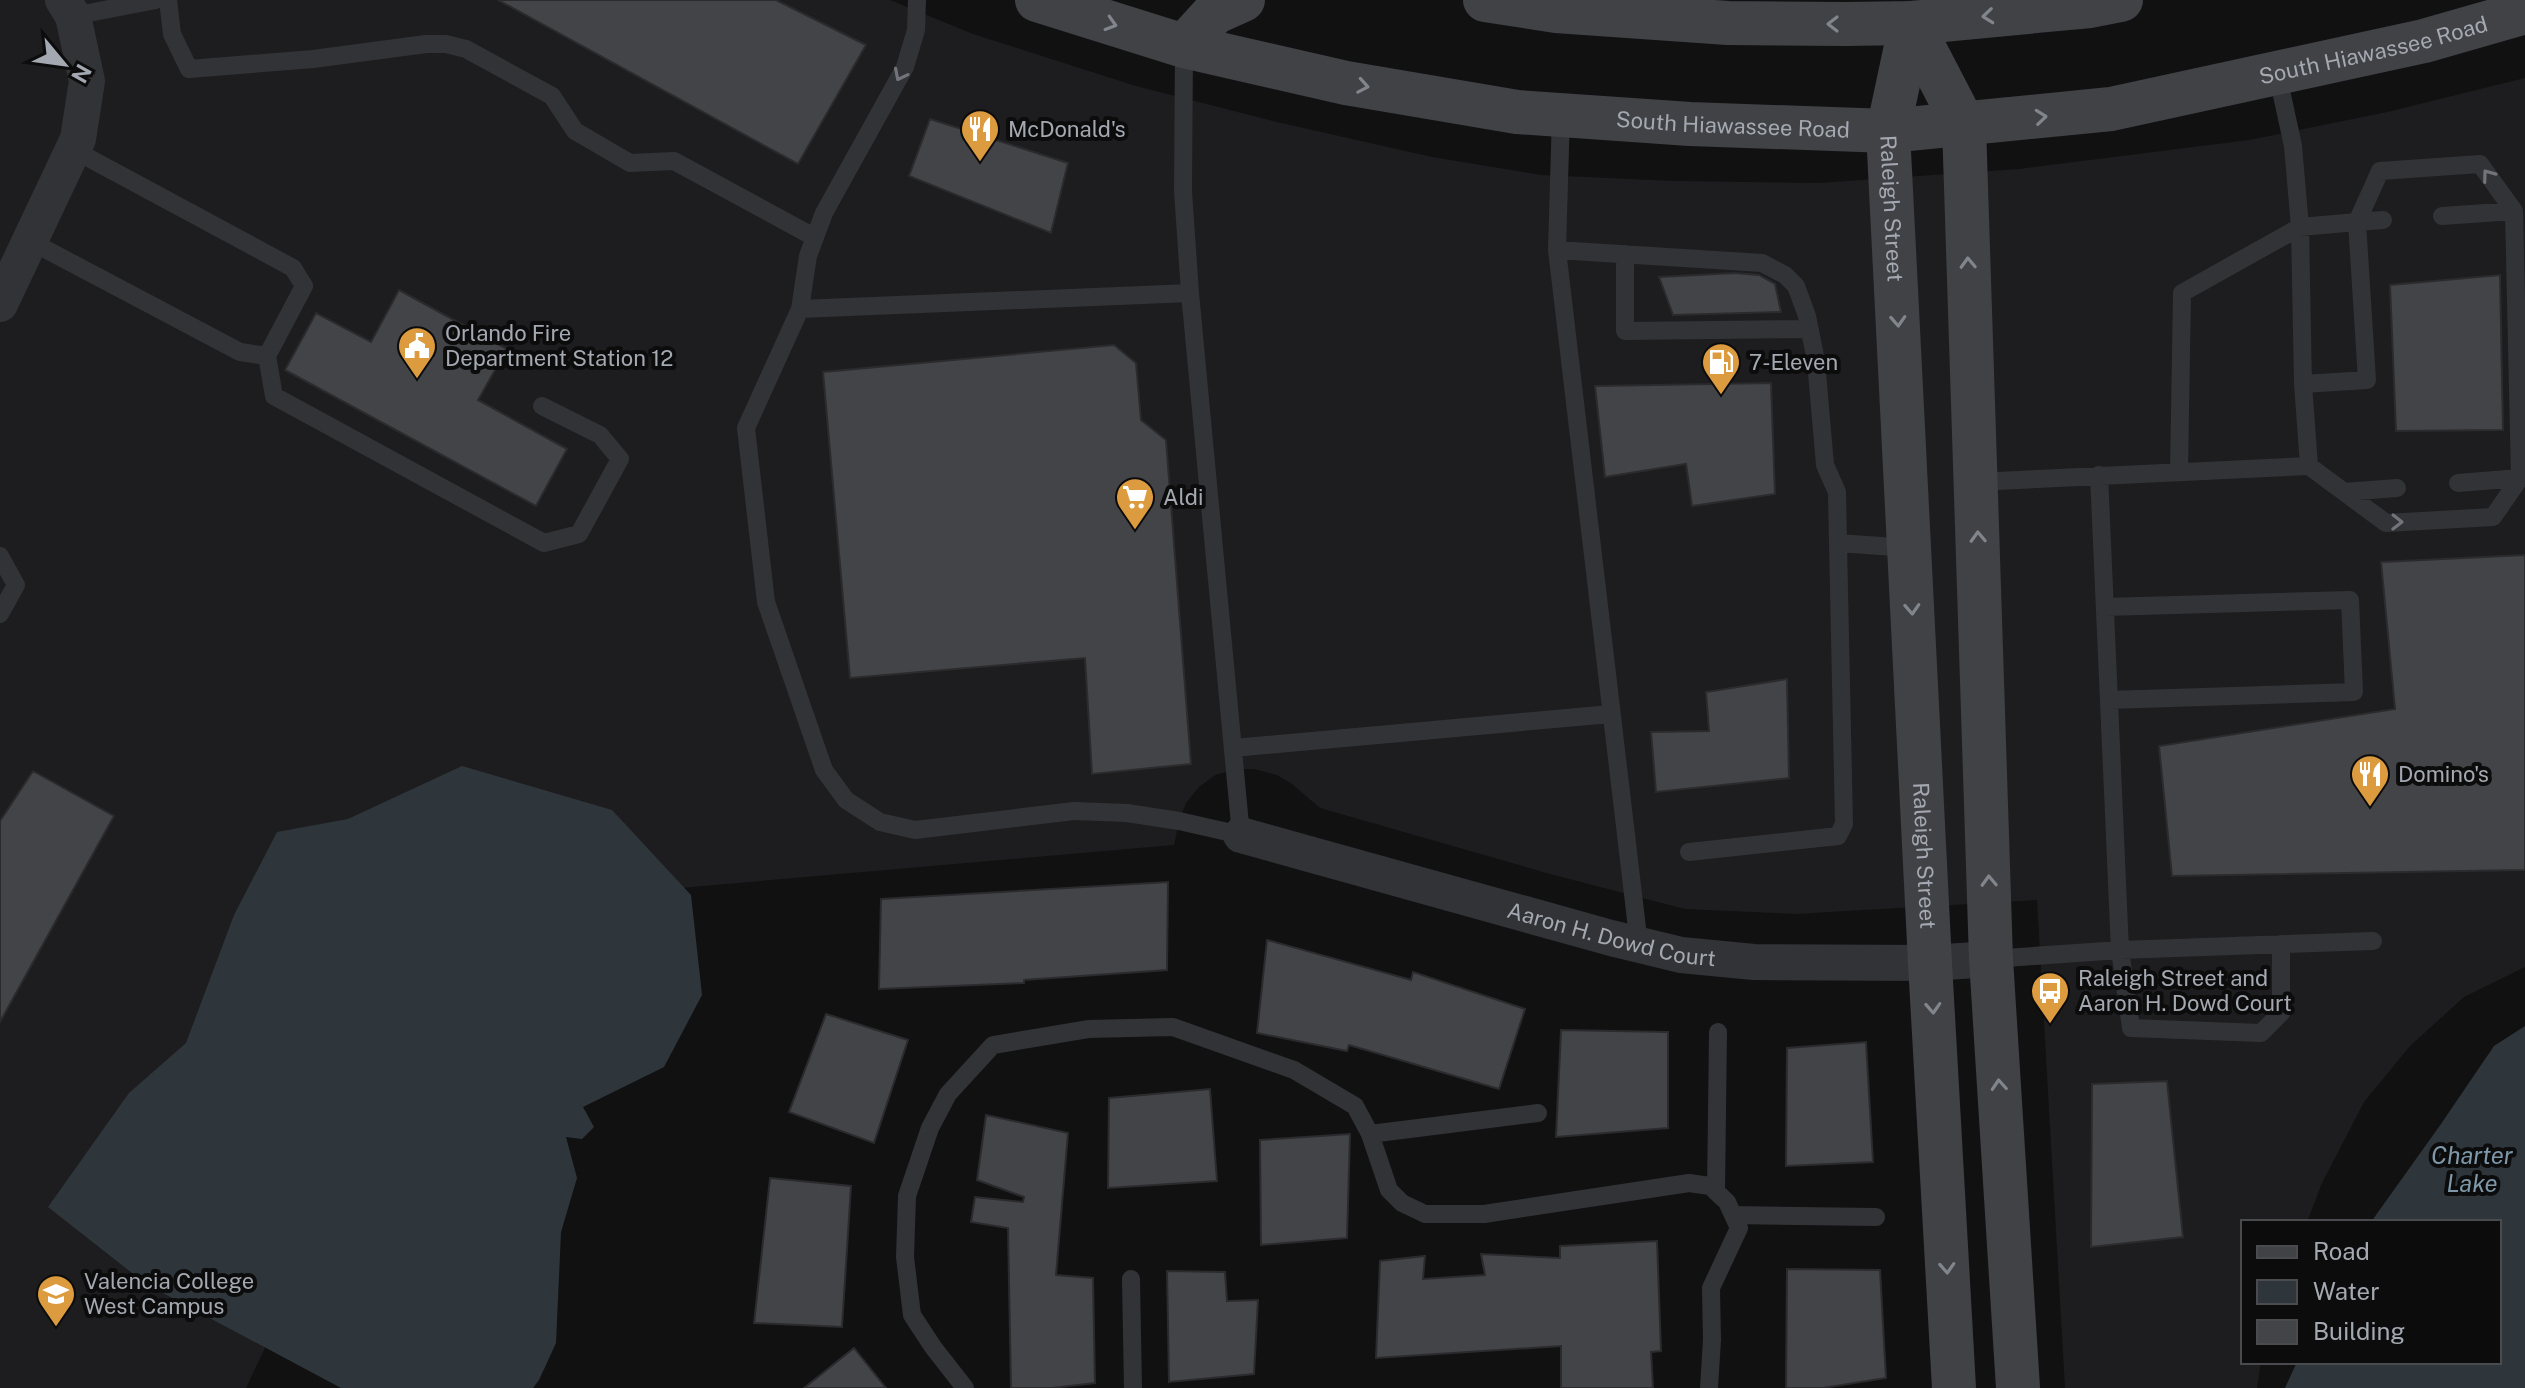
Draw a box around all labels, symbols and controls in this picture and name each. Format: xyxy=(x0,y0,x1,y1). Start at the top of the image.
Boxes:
one-way arrow xyxy=(1981,7,1994,24)
street label: South Hiawassee Road xyxy=(2256,10,2491,90)
one-way arrow xyxy=(1103,14,1117,30)
one-way arrow xyxy=(1826,15,1839,33)
north arrow xyxy=(24,24,104,104)
text: N xyxy=(66,60,97,88)
one-way arrow xyxy=(894,67,909,81)
one-way arrow xyxy=(1356,77,1370,94)
street label: South Hiawassee Road xyxy=(1615,106,1850,143)
restaurant icon: McDonald's xyxy=(959,108,1001,163)
one-way arrow xyxy=(2035,108,2048,125)
place label: McDonald's xyxy=(1008,116,1126,142)
street label: Raleigh Street xyxy=(1875,134,1909,283)
one-way arrow xyxy=(2483,169,2498,184)
one-way arrow xyxy=(1960,256,1977,269)
one-way arrow xyxy=(1889,315,1906,328)
place label: Orlando Fire Department Station 12 xyxy=(445,320,673,371)
public building icon: Orlando Fire Department Station 12 xyxy=(396,325,438,380)
fuel station icon: 7-Eleven xyxy=(1700,341,1742,396)
place label: 7-Eleven xyxy=(1749,349,1838,375)
supermarket icon: Aldi xyxy=(1114,476,1156,531)
place label: Aldi xyxy=(1163,484,1203,510)
one-way arrow xyxy=(2391,513,2403,530)
one-way arrow xyxy=(1969,530,1986,543)
one-way arrow xyxy=(1903,603,1920,616)
restaurant icon: Domino's xyxy=(2349,753,2391,808)
place label: Domino's xyxy=(2398,761,2489,787)
street label: Raleigh Street xyxy=(1908,782,1941,930)
one-way arrow xyxy=(1980,874,1997,887)
street label: Aaron H. Dowd Court xyxy=(1504,897,1717,971)
place label: Raleigh Street and Aaron H. Dowd Court xyxy=(2078,965,2292,1016)
bus stop icon: Raleigh Street and Aaron H. Dowd Court xyxy=(2029,970,2071,1025)
one-way arrow xyxy=(1924,1002,1941,1015)
one-way arrow xyxy=(1991,1078,2008,1091)
water label: Charter Lake xyxy=(2431,1141,2514,1197)
legend xyxy=(2241,1220,2501,1364)
text: Road xyxy=(2313,1237,2370,1265)
one-way arrow xyxy=(1939,1262,1956,1275)
place label: Valencia College West Campus xyxy=(84,1268,254,1319)
school or university icon: Valencia College West Campus xyxy=(35,1273,77,1328)
text: Water xyxy=(2313,1277,2380,1305)
text: Building xyxy=(2313,1317,2405,1345)

